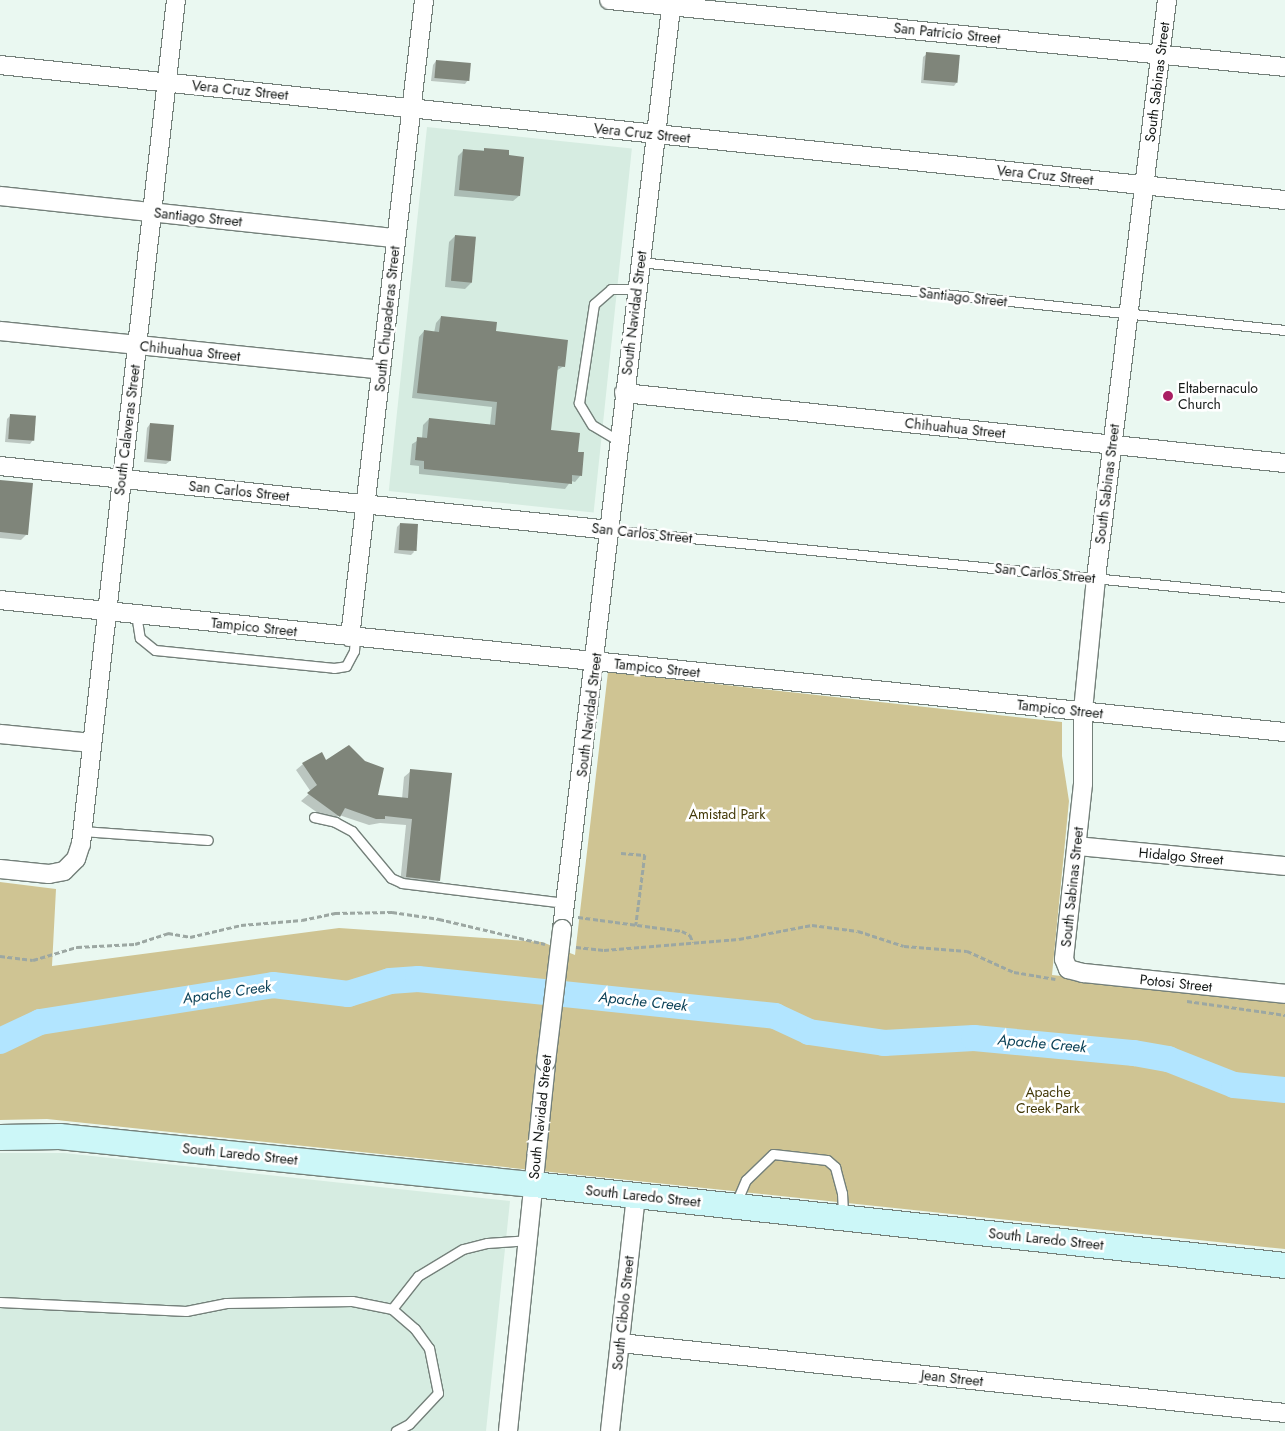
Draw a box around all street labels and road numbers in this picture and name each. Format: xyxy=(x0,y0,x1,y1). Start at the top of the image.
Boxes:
street label: San Patricio Street xyxy=(893,19,1001,47)
street label: South Sabinas Street xyxy=(1141,21,1173,143)
street label: Vera Cruz Street xyxy=(191,77,289,103)
street label: Vera Cruz Street xyxy=(593,120,691,146)
street label: Vera Cruz Street xyxy=(996,162,1094,188)
street label: Santiago Street xyxy=(153,204,243,230)
street label: South Chupaderas Street xyxy=(371,245,403,393)
street label: South Navidad Street xyxy=(618,250,650,376)
street label: Santiago Street xyxy=(918,284,1008,310)
street label: Chihuahua Street xyxy=(139,337,241,365)
street label: South Calaveras Street xyxy=(111,364,143,496)
street label: Chihuahua Street xyxy=(904,414,1006,442)
street label: South Sabinas Street xyxy=(1091,423,1123,545)
street label: San Carlos Street xyxy=(188,477,290,505)
street label: San Carlos Street xyxy=(591,519,693,547)
street label: San Carlos Street xyxy=(994,559,1096,587)
street label: Tampico Street xyxy=(210,614,298,640)
street label: South Navidad Street xyxy=(573,652,605,778)
street label: Tampico Street xyxy=(613,655,701,681)
street label: Tampico Street xyxy=(1016,696,1104,722)
street label: South Sabinas Street xyxy=(1057,826,1087,948)
street label: Hidalgo Street xyxy=(1138,844,1224,868)
street label: Potosi Street xyxy=(1139,971,1213,995)
street label: South Navidad Street xyxy=(525,1054,555,1180)
street label: South Laredo Street xyxy=(182,1140,298,1168)
street label: South Laredo Street xyxy=(585,1182,701,1210)
street label: South Laredo Street xyxy=(988,1225,1104,1253)
street label: South Cibolo Street xyxy=(609,1255,637,1371)
street label: Jean Street xyxy=(920,1366,984,1390)

